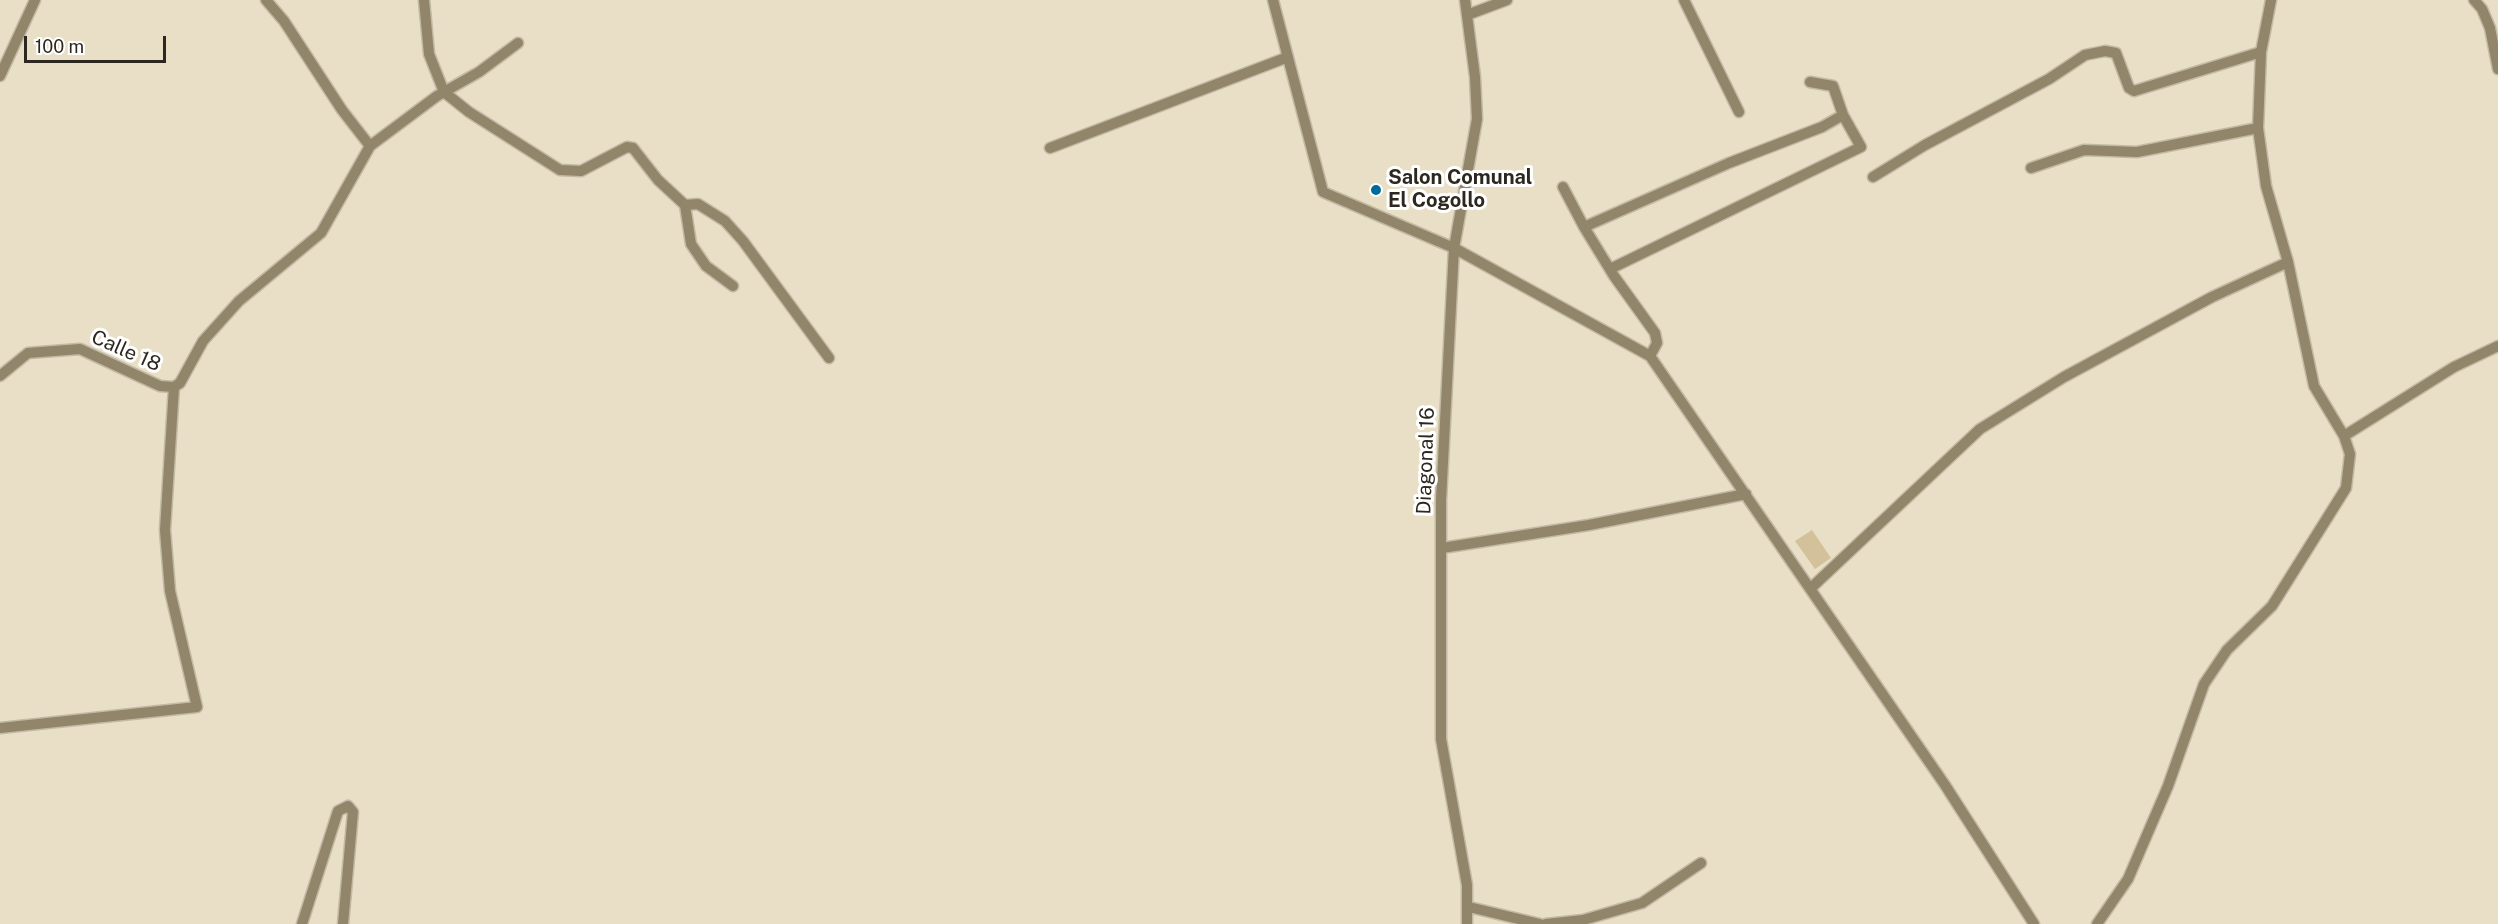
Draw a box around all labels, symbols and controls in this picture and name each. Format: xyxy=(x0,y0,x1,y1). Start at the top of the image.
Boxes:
scale bar xyxy=(27,24,170,62)
text: 100 m xyxy=(35,36,84,57)
place label: Salon Comunal El Cogollo xyxy=(1388,166,1532,213)
marker: Salon Comunal El Cogollo xyxy=(1369,183,1383,197)
street label: Calle 18 xyxy=(88,325,164,377)
street label: Diagonal 16 xyxy=(1412,407,1440,515)

